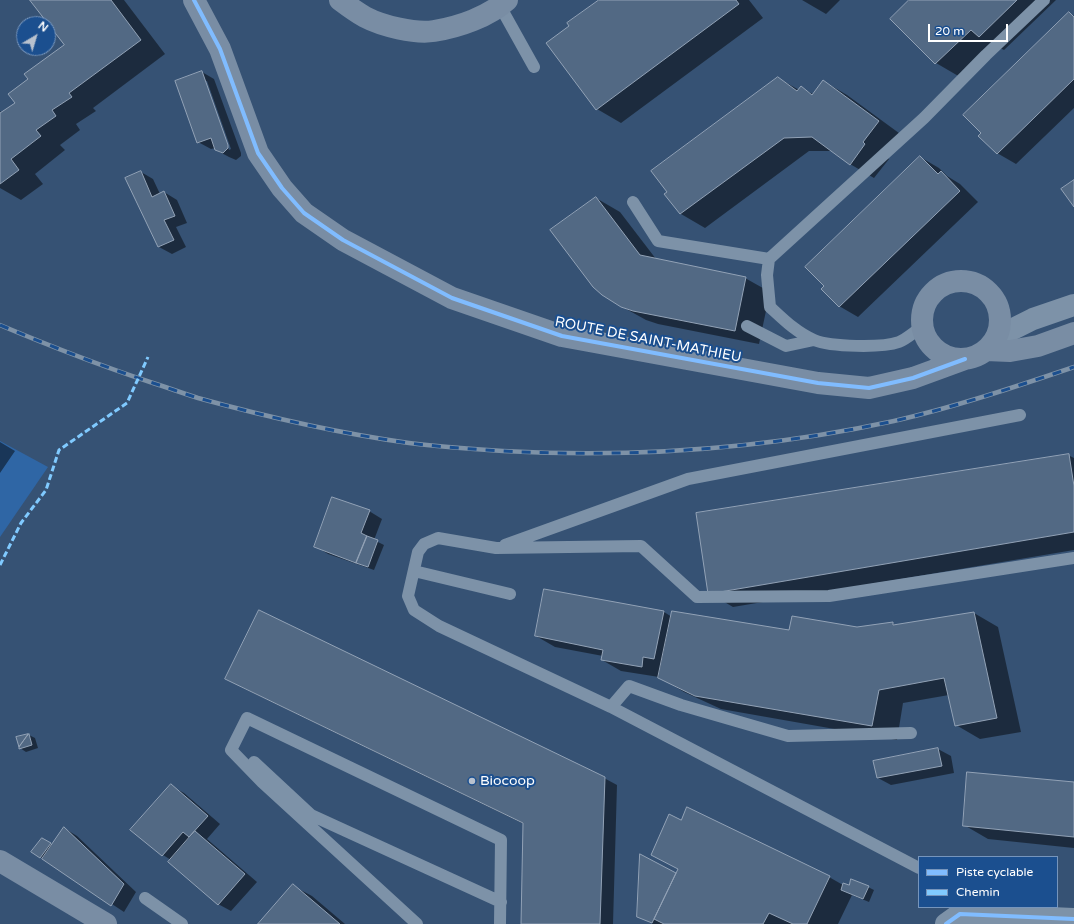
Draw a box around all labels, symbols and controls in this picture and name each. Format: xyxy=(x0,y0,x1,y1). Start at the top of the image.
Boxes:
north arrow xyxy=(16,16,56,56)
scale bar xyxy=(930,16,1010,42)
text: N xyxy=(36,19,51,35)
text: 20 m xyxy=(935,24,964,38)
street label: ROUTE DE SAINT-MATHIEU xyxy=(553,314,743,366)
place label: Biocoop xyxy=(480,773,535,789)
marker: Biocoop xyxy=(467,776,477,786)
legend xyxy=(918,856,1058,908)
text: Piste cyclable xyxy=(956,865,1033,879)
text: Chemin xyxy=(956,885,1000,899)

